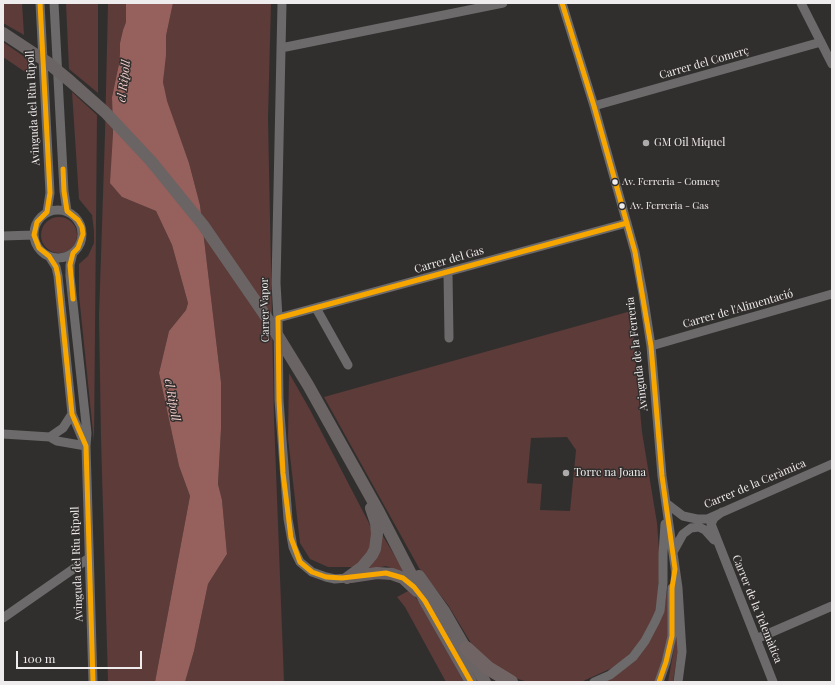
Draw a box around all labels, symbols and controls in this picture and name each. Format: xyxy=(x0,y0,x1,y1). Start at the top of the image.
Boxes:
street label: Carrer del Comerç xyxy=(658,44,750,82)
street label: Avinguda del Riu Ripoll xyxy=(23,50,43,166)
water label: el Ripoll xyxy=(114,59,134,103)
place label: GM Oil Miquel xyxy=(654,136,725,150)
marker: GM Oil Miquel xyxy=(641,138,651,148)
place label: Av. Ferreria - Comerç xyxy=(622,176,720,188)
marker: Av. Ferreria - Comerç xyxy=(610,177,620,187)
place label: Av. Ferreria - Gas xyxy=(630,200,709,212)
marker: Av. Ferreria - Gas xyxy=(617,201,627,211)
street label: Carrer del Gas xyxy=(413,244,485,276)
street label: Carrer Vapor xyxy=(258,277,272,343)
street label: Carrer de l'Alimentació xyxy=(681,287,795,331)
street label: Avinguda de la Ferreria xyxy=(623,296,651,412)
water label: el Ripoll xyxy=(161,378,183,422)
street label: Carrer de la Ceràmica xyxy=(702,457,808,511)
place label: Torre na Joana xyxy=(574,466,646,480)
marker: Torre na Joana xyxy=(561,468,571,478)
street label: Avinguda del Riu Ripoll xyxy=(68,506,86,622)
street label: Carrer de la Telemàtica xyxy=(729,553,785,665)
scale bar xyxy=(18,643,144,669)
text: 100 m xyxy=(23,650,55,666)

